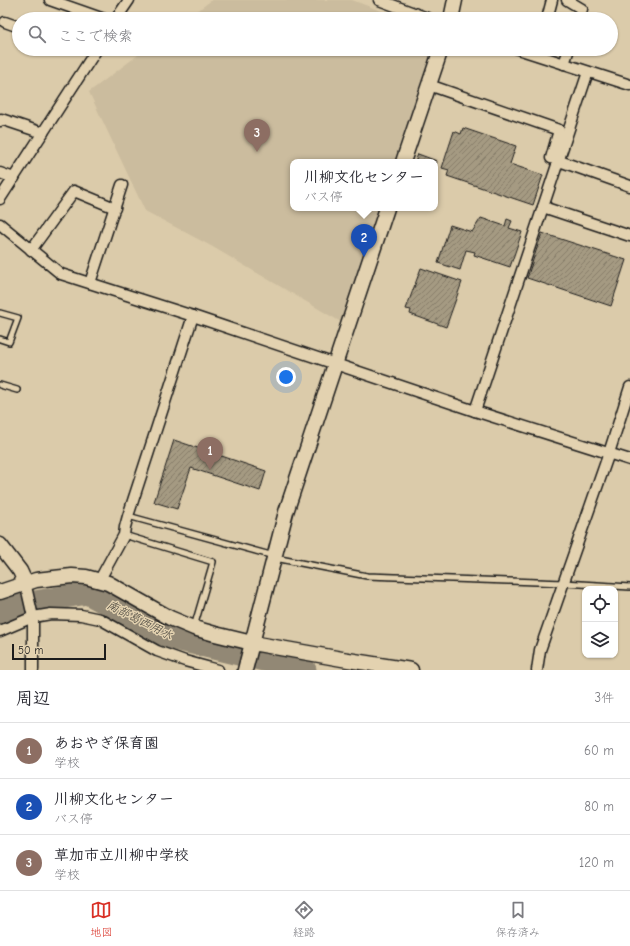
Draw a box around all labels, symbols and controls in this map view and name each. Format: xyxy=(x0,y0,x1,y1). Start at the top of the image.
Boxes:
search box xyxy=(12,12,618,56)
icon: search xyxy=(26,23,48,45)
text: ここで検索 xyxy=(58,27,133,45)
pin: 3 xyxy=(244,119,270,152)
popup xyxy=(290,159,438,211)
text: 川柳文化センター xyxy=(304,168,424,186)
text: バス停 xyxy=(304,189,343,204)
pin: 2 xyxy=(351,224,377,257)
your location xyxy=(276,367,296,387)
pin: 1 xyxy=(197,437,223,470)
map controls xyxy=(582,586,618,658)
button: locate xyxy=(582,586,618,622)
water label: 南部葛西用水 xyxy=(105,597,175,643)
button: layers xyxy=(582,622,618,658)
scale bar xyxy=(12,642,106,661)
text: 50 m xyxy=(18,644,43,657)
text: 周辺 xyxy=(16,689,50,708)
text: 3件 xyxy=(594,690,614,705)
text: あおやぎ保育園 xyxy=(54,734,159,752)
text: 1 xyxy=(26,743,32,758)
text: 60 m xyxy=(584,743,614,758)
text: 学校 xyxy=(54,755,80,770)
text: 川柳文化センター xyxy=(54,790,174,808)
text: 2 xyxy=(26,799,32,814)
text: 80 m xyxy=(584,799,614,814)
text: バス停 xyxy=(54,811,93,826)
text: 草加市立川柳中学校 xyxy=(54,846,189,864)
text: 3 xyxy=(26,855,32,870)
text: 120 m xyxy=(579,855,614,870)
text: 学校 xyxy=(54,867,80,882)
tab: 地図 xyxy=(90,899,112,939)
tab: 経路 xyxy=(293,899,315,939)
tab: 保存済み xyxy=(496,899,540,939)

